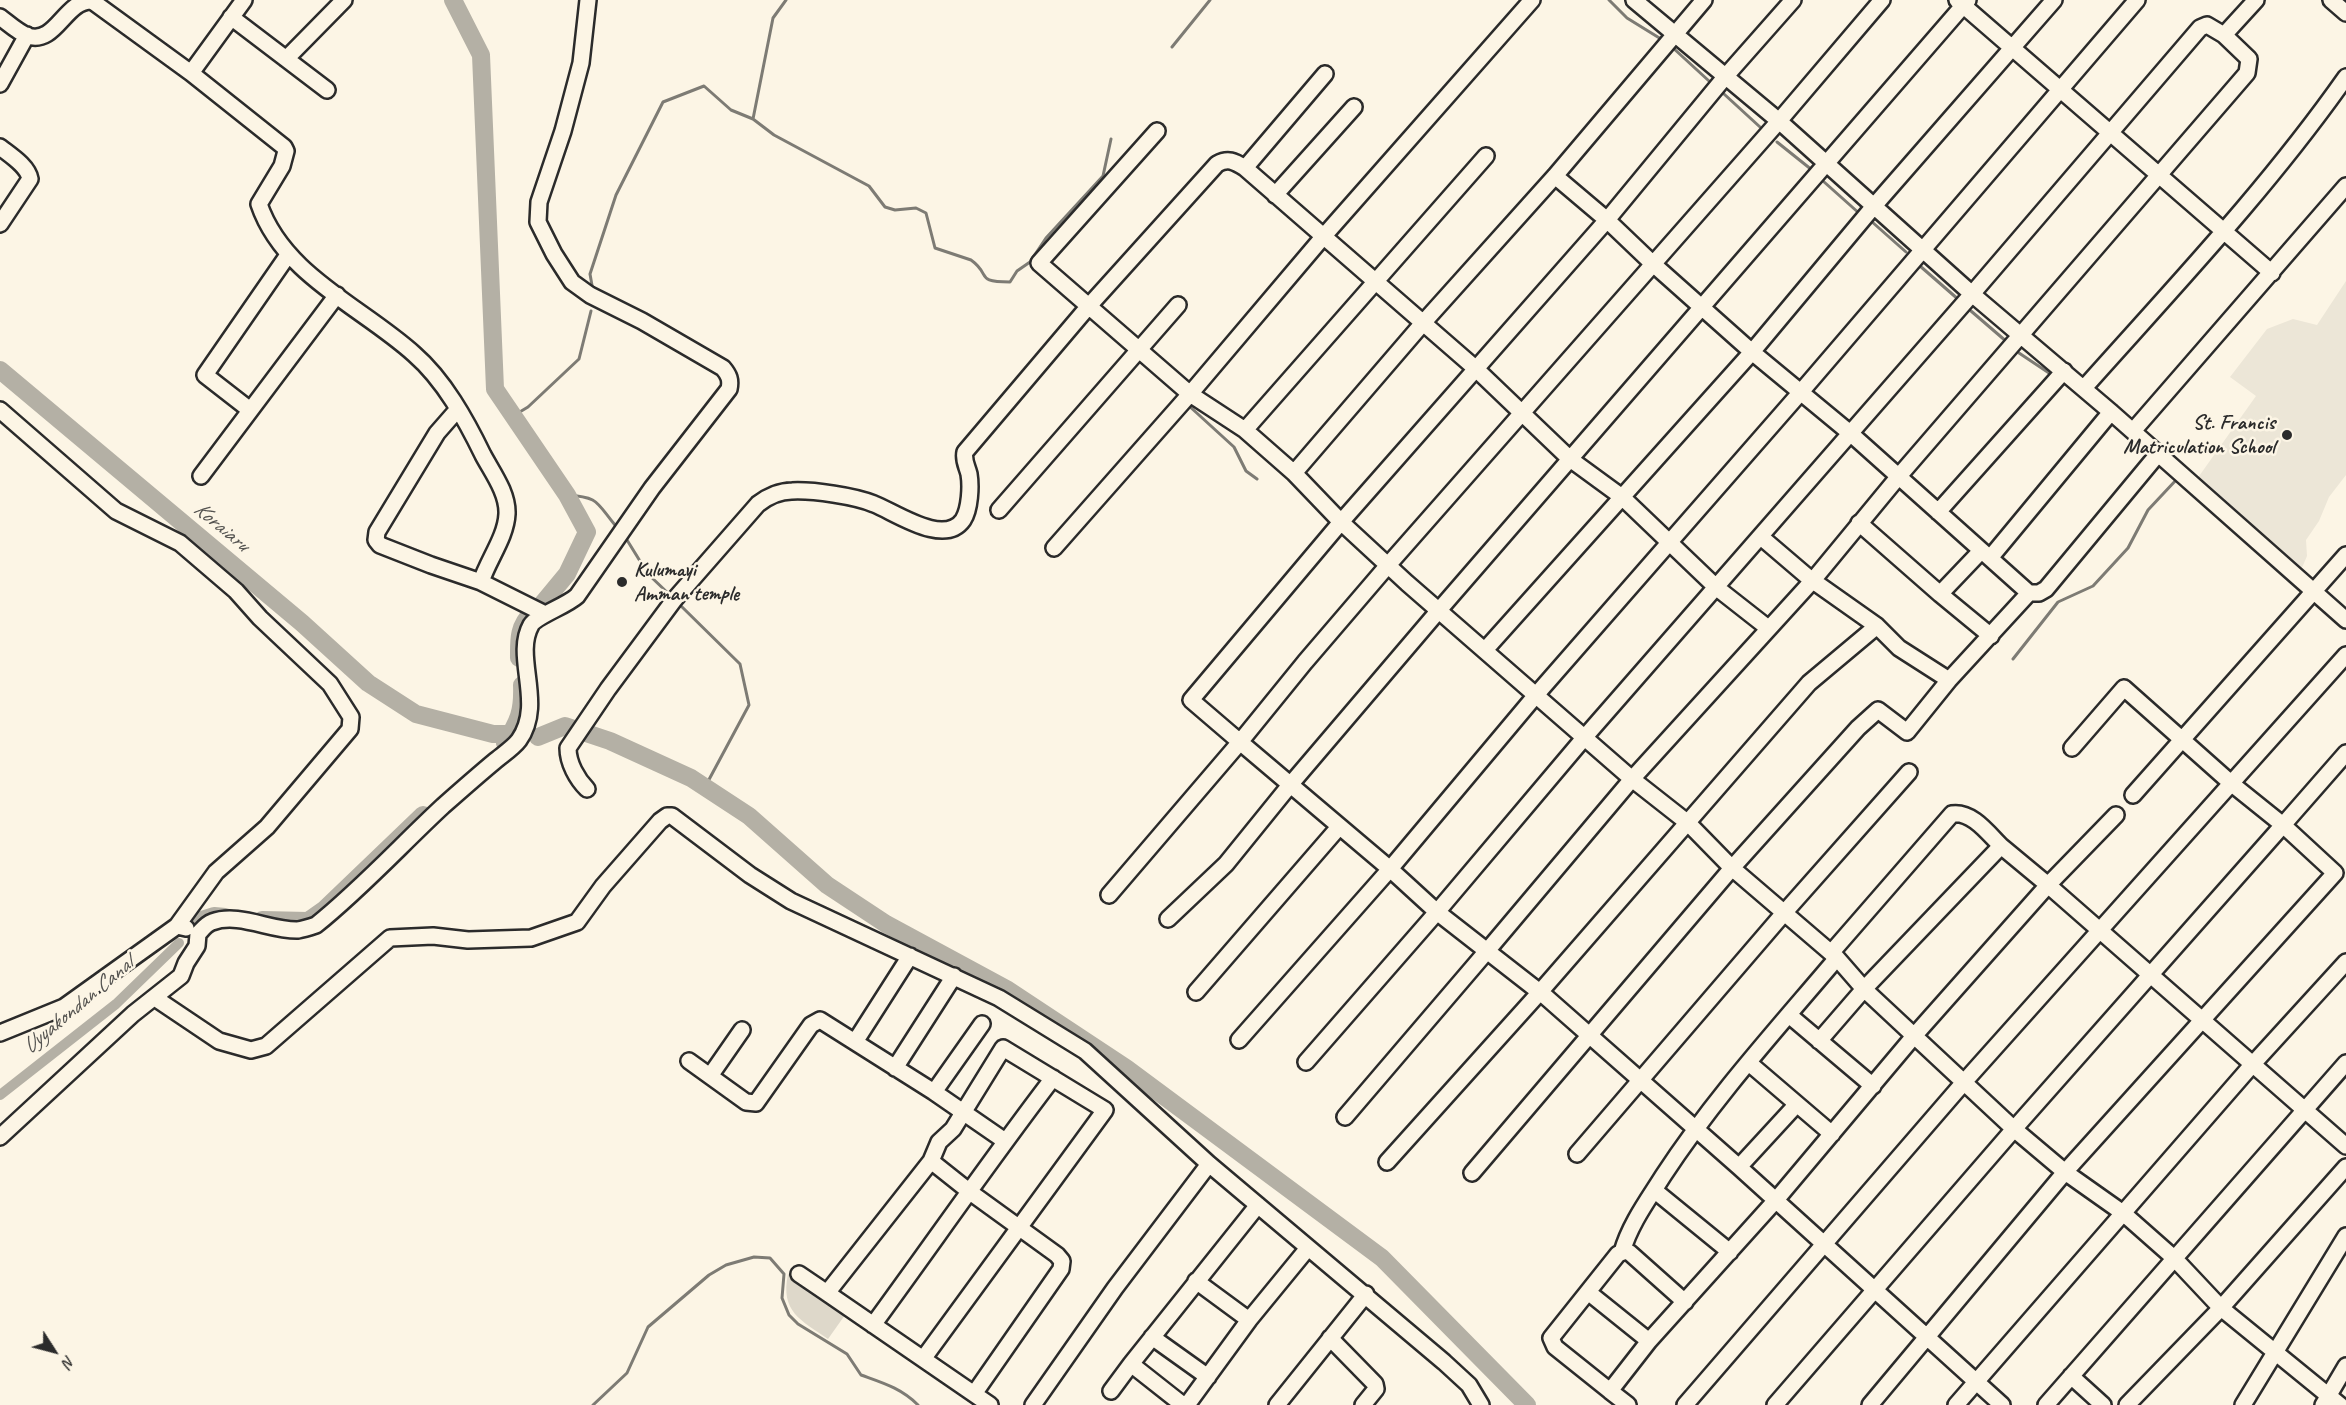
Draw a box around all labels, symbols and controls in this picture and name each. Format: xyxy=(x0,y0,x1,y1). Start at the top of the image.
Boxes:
place label: St. Francis Matriculation School xyxy=(2123,410,2275,460)
marker: St. Francis Matriculation School xyxy=(2280,428,2294,442)
water label: Koraiaru xyxy=(188,496,254,558)
place label: Kulumayi Amman temple xyxy=(634,557,739,607)
marker: Kulumayi Amman temple xyxy=(615,575,629,589)
water label: Uyyakondan Canal xyxy=(17,952,139,1060)
north arrow xyxy=(24,1321,84,1381)
text: N xyxy=(58,1352,80,1371)

